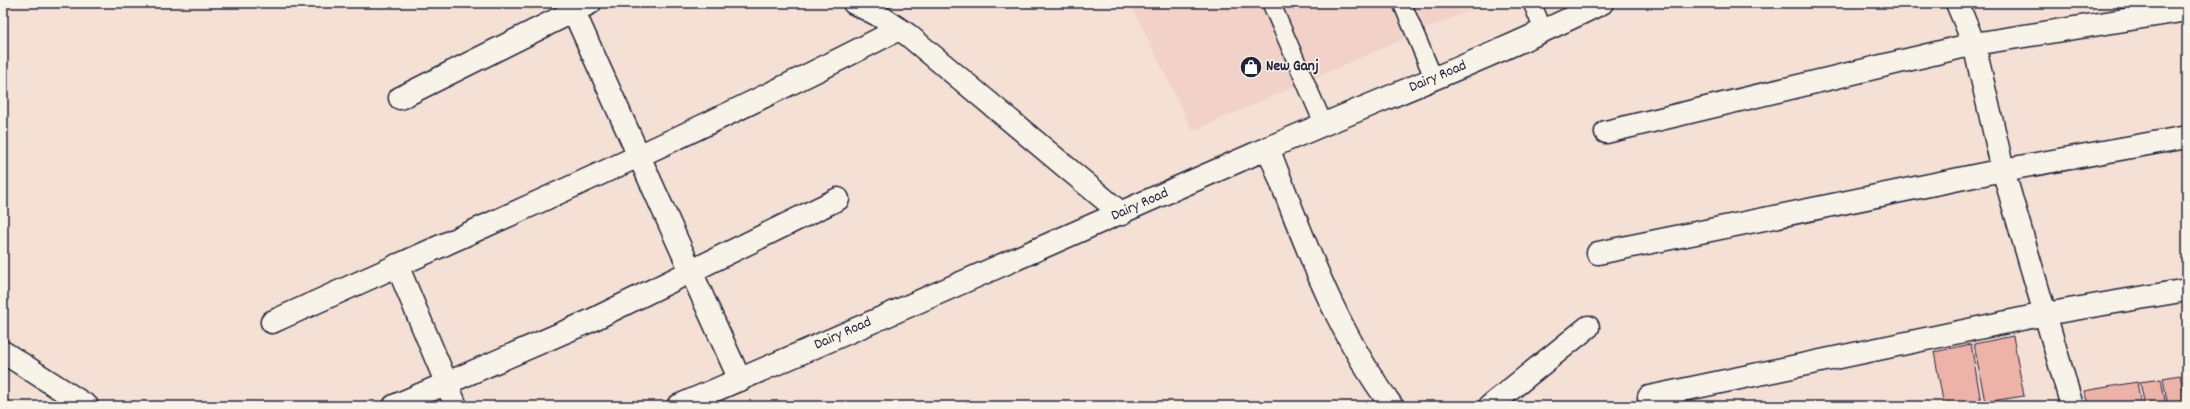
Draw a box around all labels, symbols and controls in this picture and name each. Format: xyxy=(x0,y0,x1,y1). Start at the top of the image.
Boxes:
shop icon: New Ganj xyxy=(1238,54,1264,80)
street label: Dairy Road xyxy=(1406,55,1470,99)
place label: New Ganj xyxy=(1266,56,1319,78)
street label: Dairy Road xyxy=(1108,183,1172,227)
street label: Dairy Road xyxy=(811,312,875,356)

